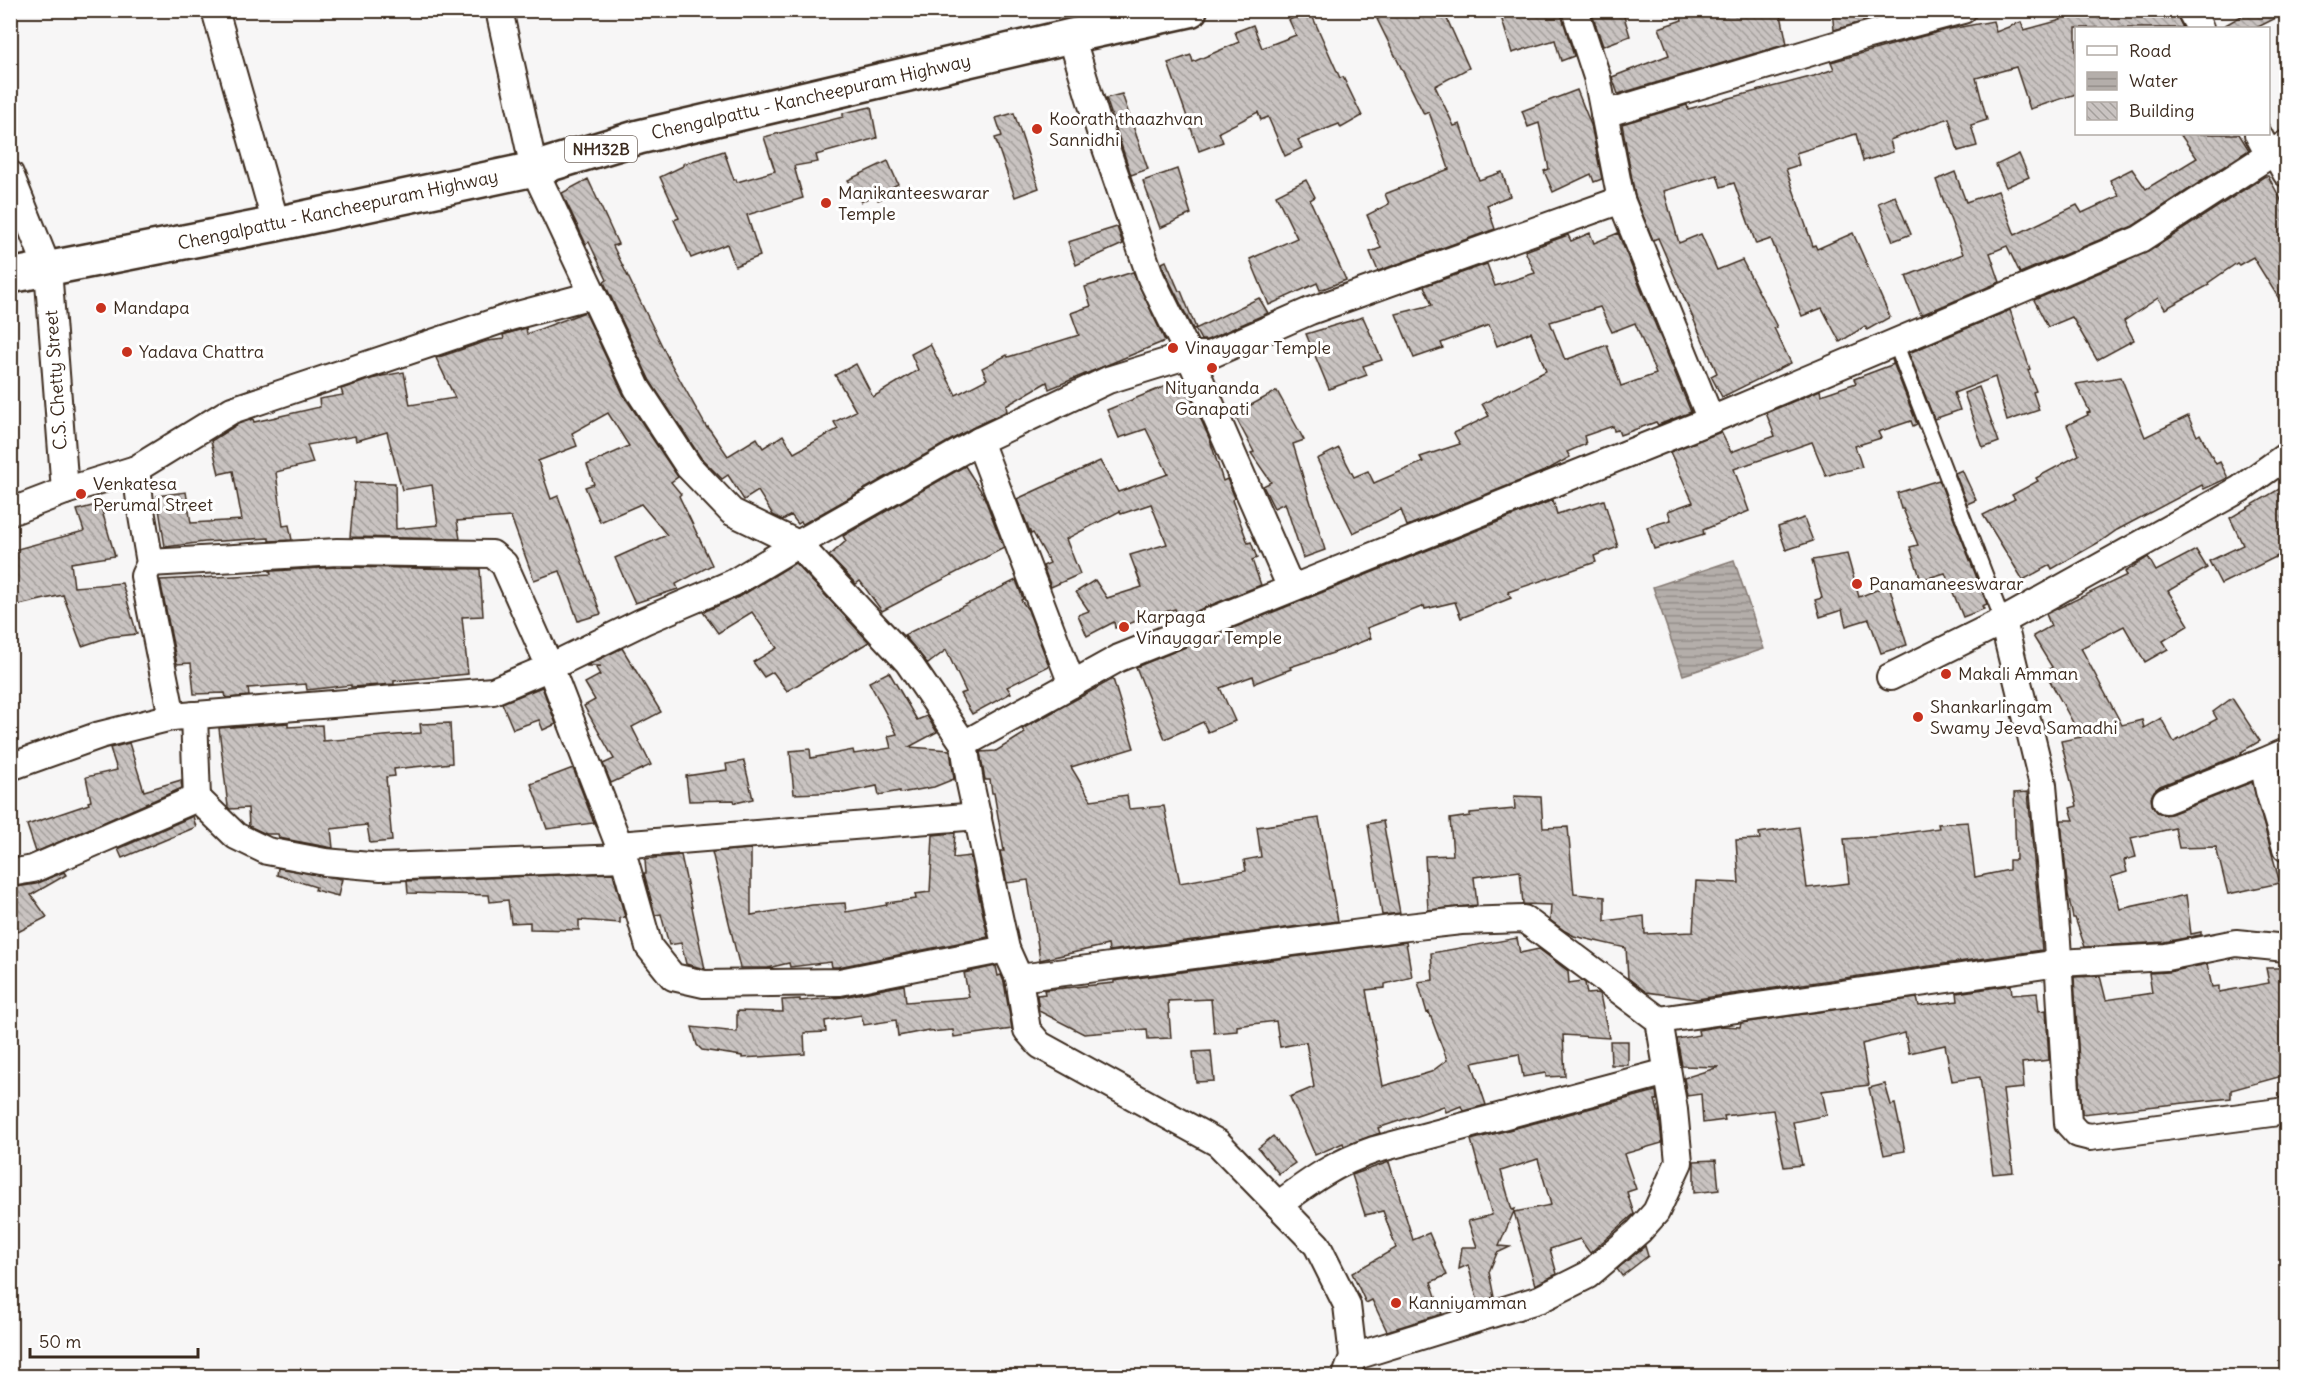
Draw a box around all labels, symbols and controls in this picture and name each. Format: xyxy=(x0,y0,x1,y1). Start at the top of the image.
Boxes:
legend xyxy=(2075,27,2270,135)
text: Road xyxy=(2129,39,2172,62)
street label: Chengalpattu - Kancheepuram Highway xyxy=(649,49,973,144)
text: Water xyxy=(2129,69,2179,92)
text: Building xyxy=(2129,99,2194,122)
place label: Koorath thaazhvan Sannidhi xyxy=(1049,107,1203,151)
marker: Koorath thaazhvan Sannidhi xyxy=(1030,122,1044,136)
road number: NH132B xyxy=(565,136,637,162)
street label: Chengalpattu - Kancheepuram Highway xyxy=(176,164,500,255)
place label: Manikanteeswarar Temple xyxy=(838,181,990,225)
marker: Manikanteeswarar Temple xyxy=(819,196,833,210)
place label: Mandapa xyxy=(113,296,190,319)
marker: Mandapa xyxy=(94,301,108,315)
street label: C.S. Chetty Street xyxy=(39,309,72,451)
place label: Vinayagar Temple xyxy=(1185,336,1331,359)
place label: Yadava Chattra xyxy=(139,340,264,363)
marker: Vinayagar Temple xyxy=(1166,341,1180,355)
marker: Yadava Chattra xyxy=(120,345,134,359)
marker: Nityananda Ganapati xyxy=(1205,361,1219,375)
place label: Nityananda Ganapati xyxy=(1165,376,1259,420)
place label: Venkatesa Perumal Street xyxy=(93,472,213,516)
marker: Venkatesa Perumal Street xyxy=(74,487,88,501)
place label: Panamaneeswarar xyxy=(1869,572,2024,595)
marker: Panamaneeswarar xyxy=(1850,577,1864,591)
place label: Karpaga Vinayagar Temple xyxy=(1136,605,1282,649)
marker: Karpaga Vinayagar Temple xyxy=(1117,620,1131,634)
place label: Makali Amman xyxy=(1958,662,2078,685)
marker: Makali Amman xyxy=(1939,667,1953,681)
place label: Shankarlingam Swamy Jeeva Samadhi xyxy=(1930,695,2117,739)
marker: Shankarlingam Swamy Jeeva Samadhi xyxy=(1911,710,1925,724)
place label: Kanniyamman xyxy=(1408,1291,1527,1314)
marker: Kanniyamman xyxy=(1389,1296,1403,1310)
scale bar xyxy=(30,1321,198,1359)
text: 50 m xyxy=(39,1330,81,1353)

